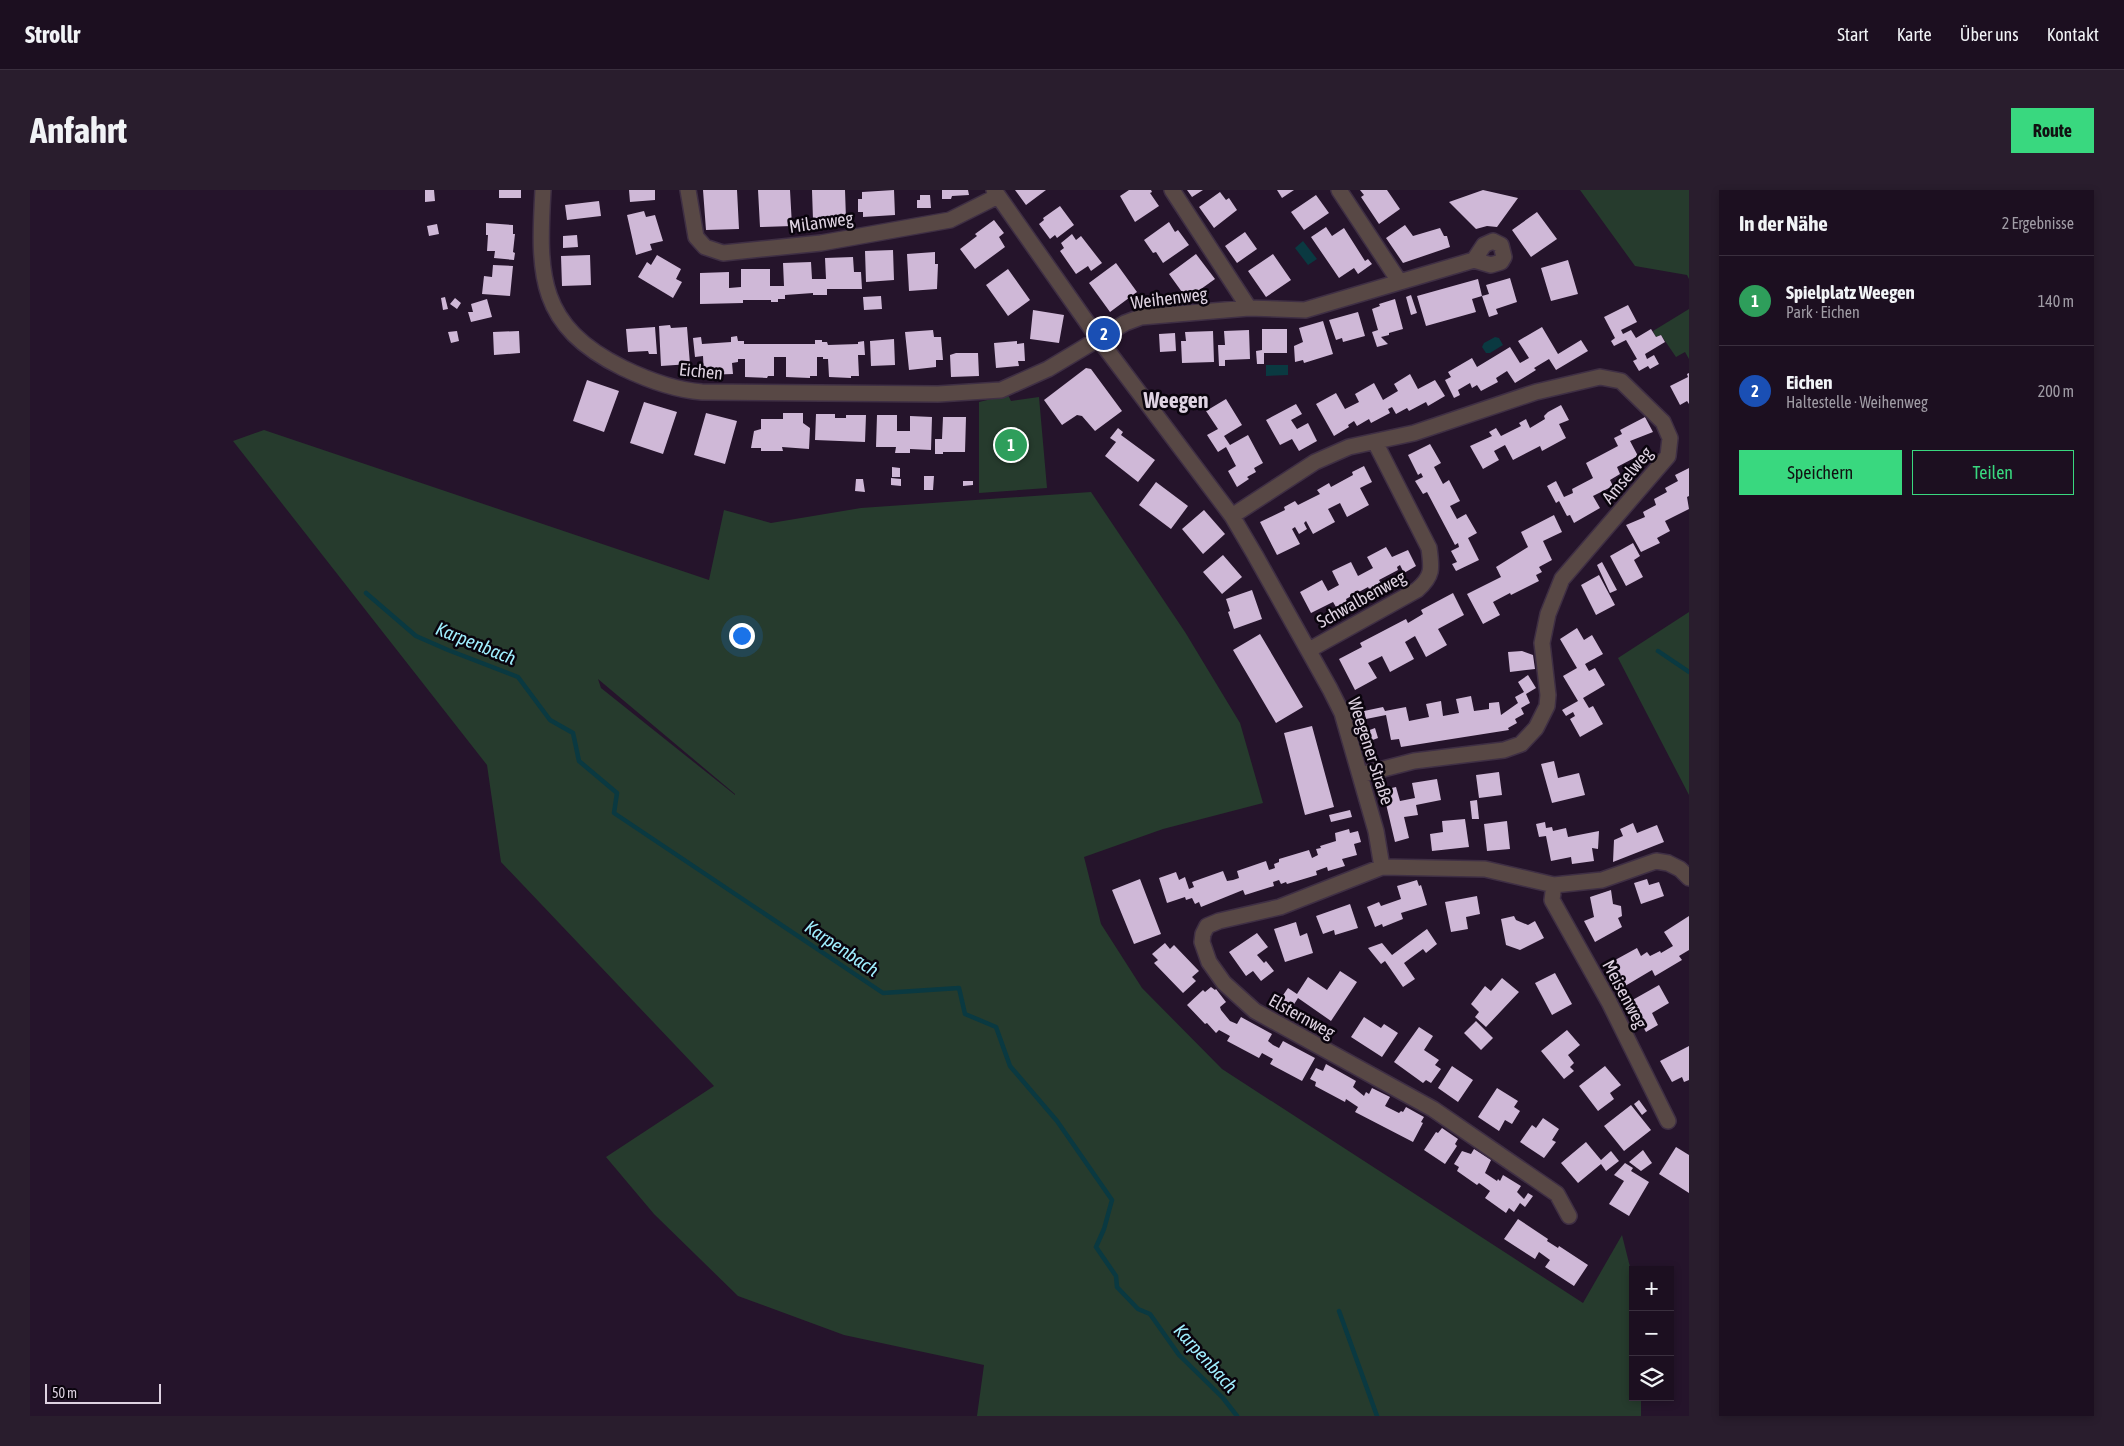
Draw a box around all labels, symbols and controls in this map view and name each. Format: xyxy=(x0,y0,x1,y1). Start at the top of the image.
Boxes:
text: Strollr xyxy=(25,21,80,48)
text: Start xyxy=(1837,24,1869,45)
text: Karte xyxy=(1897,24,1932,45)
text: Über uns xyxy=(1960,24,2019,45)
text: Kontakt xyxy=(2047,24,2099,45)
button: Route xyxy=(2011,108,2094,153)
text: Anfahrt xyxy=(30,110,127,150)
street label: Milanweg xyxy=(788,207,855,237)
text: In der Nähe xyxy=(1739,211,1828,235)
text: 2 Ergebnisse xyxy=(2002,214,2074,232)
text: Spielplatz Weegen xyxy=(1786,281,1915,303)
street label: Weihenweg xyxy=(1130,283,1209,313)
text: 1 xyxy=(1751,292,1759,310)
text: 140 m xyxy=(2038,292,2074,310)
text: Park · Eichen xyxy=(1786,303,1860,321)
pin: 2 xyxy=(1088,315,1120,353)
street label: Eichen xyxy=(678,358,724,384)
text: Eichen xyxy=(1786,371,1833,393)
text: 2 xyxy=(1751,382,1759,400)
text: 200 m xyxy=(2038,382,2074,400)
district label: Weegen xyxy=(1143,387,1208,413)
text: Haltestelle · Weihenweg xyxy=(1786,393,1928,411)
pin: 1 xyxy=(995,426,1027,464)
street label: Amselweg xyxy=(1597,442,1657,508)
button: Speichern xyxy=(1739,450,1902,495)
button: Teilen xyxy=(1912,450,2074,495)
street label: Schwalbenweg xyxy=(1313,566,1409,632)
water label: Karpenbach xyxy=(433,617,519,669)
your location xyxy=(729,623,755,649)
street label: Weegener Straße xyxy=(1344,695,1398,807)
water label: Karpenbach xyxy=(801,915,883,981)
street label: Meisenweg xyxy=(1598,956,1652,1032)
street label: Elsternweg xyxy=(1265,989,1339,1043)
map controls xyxy=(1629,1266,1674,1401)
button: + xyxy=(1629,1266,1674,1311)
button: − xyxy=(1629,1311,1674,1356)
water label: Karpenbach xyxy=(1170,1319,1242,1397)
button: layers xyxy=(1629,1356,1674,1401)
scale bar xyxy=(45,1381,161,1404)
text: 50 m xyxy=(52,1385,77,1401)

